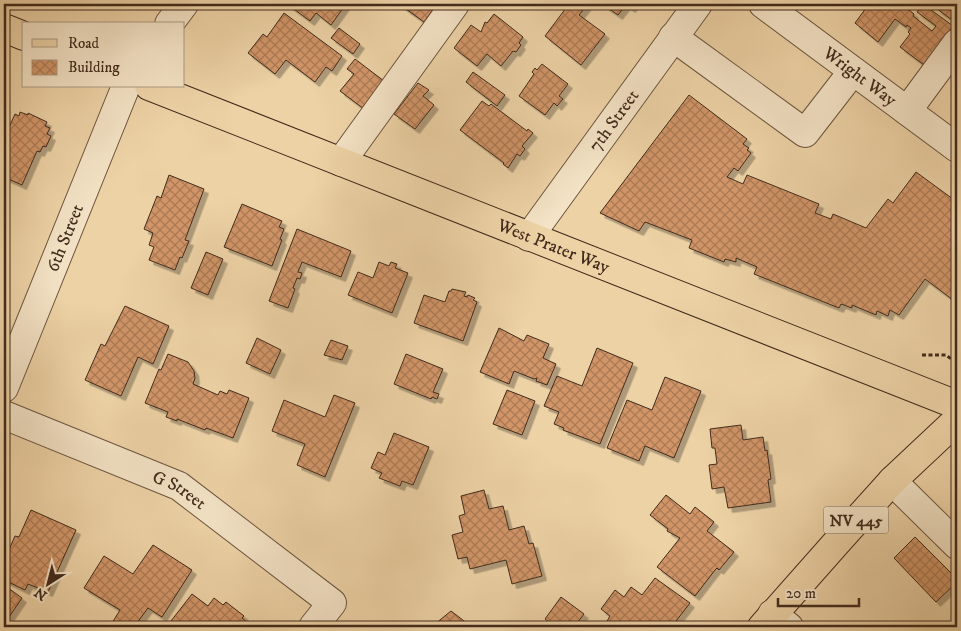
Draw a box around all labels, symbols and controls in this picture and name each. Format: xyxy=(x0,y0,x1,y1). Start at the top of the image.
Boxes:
legend xyxy=(22,22,185,88)
text: Road xyxy=(68,34,100,53)
street label: Wright Way xyxy=(818,42,901,112)
text: Building xyxy=(68,58,120,77)
street label: 7th Street xyxy=(585,86,644,156)
street label: 6th Street xyxy=(42,201,89,275)
street label: West Prater Way xyxy=(493,214,613,279)
street label: G Street xyxy=(149,466,210,515)
road number: NV 445 xyxy=(824,506,888,534)
north arrow xyxy=(22,558,72,608)
scale bar xyxy=(778,576,860,608)
text: N xyxy=(31,583,51,604)
text: 20 m xyxy=(786,584,816,603)

